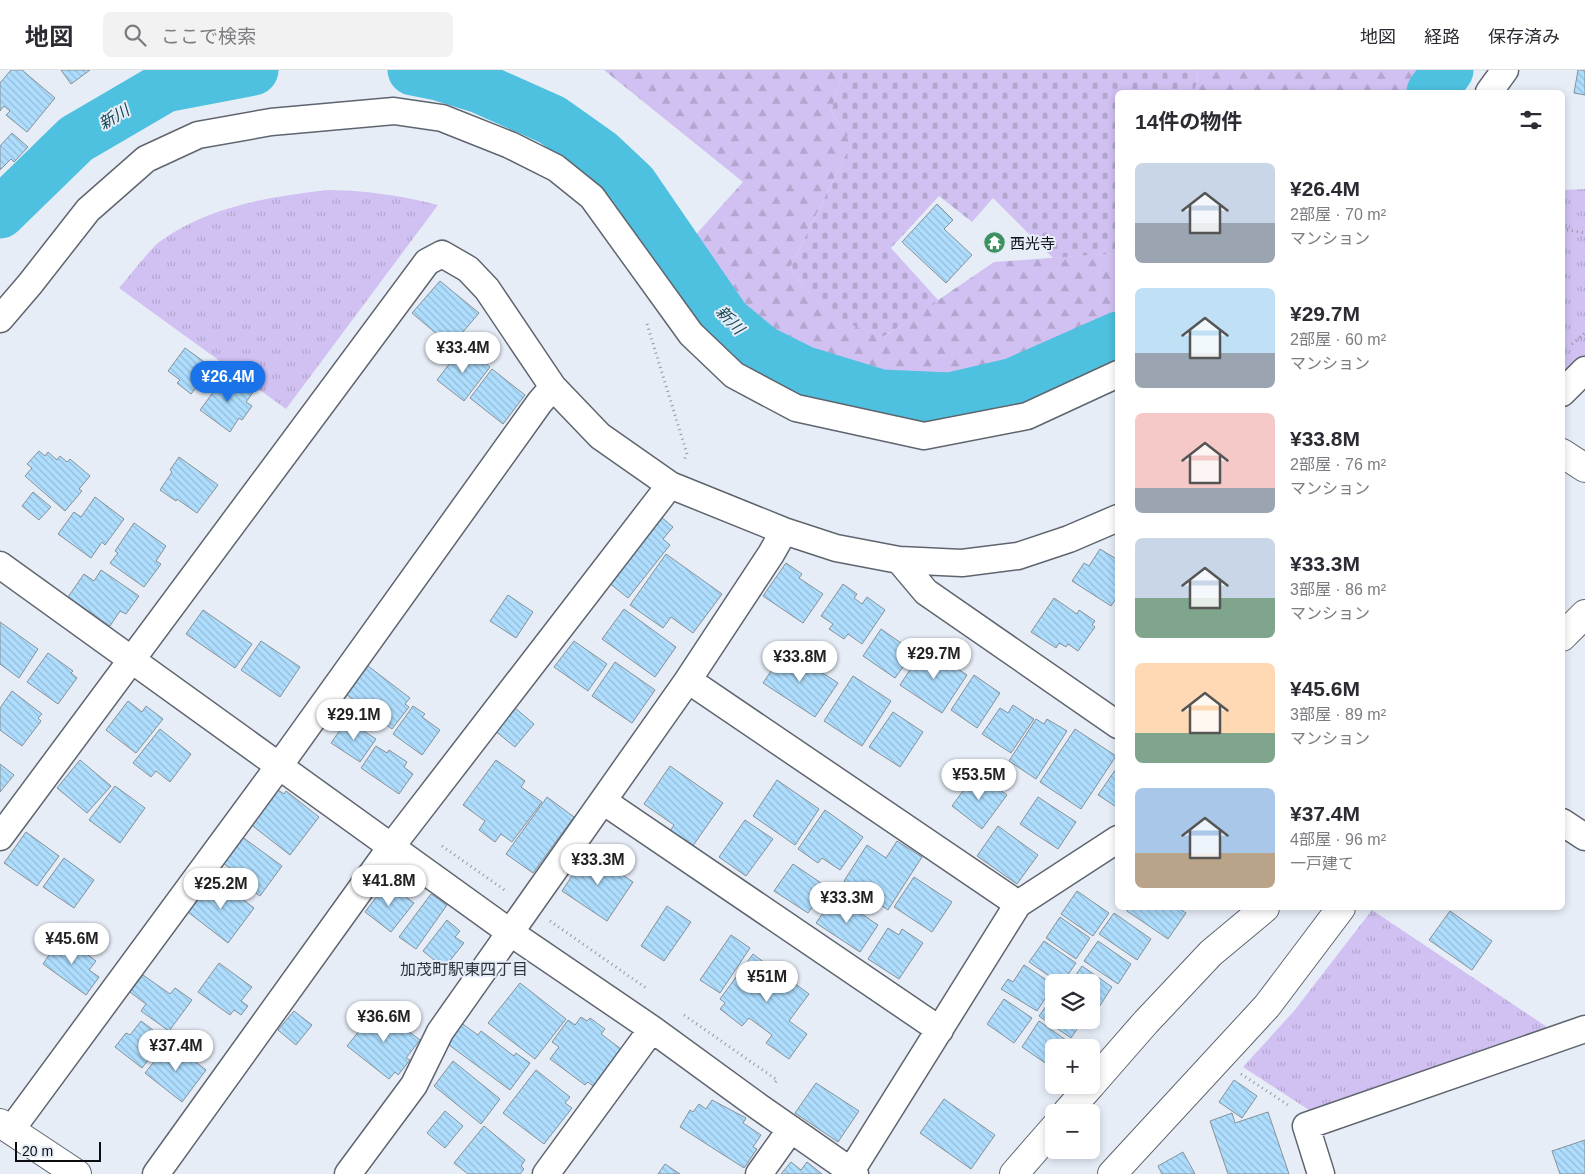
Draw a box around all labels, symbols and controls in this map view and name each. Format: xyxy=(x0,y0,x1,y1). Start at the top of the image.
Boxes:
search box xyxy=(103,12,453,57)
icon: search xyxy=(121,21,149,49)
text: 地図 xyxy=(25,23,73,50)
text: ここで検索 xyxy=(161,26,256,47)
text: 地図 xyxy=(1360,27,1396,47)
text: 経路 xyxy=(1424,27,1460,47)
text: 保存済み xyxy=(1488,27,1560,47)
water label: 新川 xyxy=(96,100,134,133)
icon: filters xyxy=(1517,106,1545,134)
text: 14件の物件 xyxy=(1135,110,1242,133)
text: ¥26.4M xyxy=(1290,177,1360,200)
icon: home xyxy=(1175,183,1235,243)
text: 2部屋 · 70 m² xyxy=(1290,206,1386,223)
text: マンション xyxy=(1290,230,1370,247)
temple icon: 西光寺 xyxy=(982,231,1006,255)
place label: 西光寺 xyxy=(1010,235,1055,252)
text: ¥29.7M xyxy=(1290,302,1360,325)
water label: 新川 xyxy=(713,303,749,339)
icon: home xyxy=(1175,308,1235,368)
text: 2部屋 · 60 m² xyxy=(1290,331,1386,348)
pin: ¥33.4M xyxy=(422,332,504,374)
text: ¥33.4M xyxy=(436,339,490,356)
text: マンション xyxy=(1290,355,1370,372)
pin: ¥26.4M xyxy=(187,360,269,403)
text: ¥26.4M xyxy=(201,368,255,385)
text: ¥33.8M xyxy=(1290,427,1360,450)
icon: home xyxy=(1175,433,1235,493)
text: 2部屋 · 76 m² xyxy=(1290,456,1386,473)
text: マンション xyxy=(1290,480,1370,497)
text: ¥33.3M xyxy=(1290,552,1360,575)
icon: home xyxy=(1175,558,1235,618)
text: 3部屋 · 86 m² xyxy=(1290,581,1386,598)
text: マンション xyxy=(1290,605,1370,622)
pin: ¥29.7M xyxy=(893,638,975,680)
pin: ¥33.8M xyxy=(759,640,841,683)
text: ¥29.7M xyxy=(907,645,961,662)
text: ¥33.8M xyxy=(773,648,827,665)
text: ¥45.6M xyxy=(1290,677,1360,700)
icon: home xyxy=(1175,683,1235,743)
pin: ¥29.1M xyxy=(313,698,395,741)
text: ¥29.1M xyxy=(327,706,381,723)
text: 3部屋 · 89 m² xyxy=(1290,706,1386,723)
text: マンション xyxy=(1290,730,1370,747)
pin: ¥53.5M xyxy=(938,758,1020,801)
text: ¥53.5M xyxy=(952,766,1006,783)
text: ¥37.4M xyxy=(1290,802,1360,825)
icon: home xyxy=(1175,808,1235,868)
text: 4部屋 · 96 m² xyxy=(1290,831,1386,848)
pin: ¥33.3M xyxy=(557,844,639,886)
text: ¥33.3M xyxy=(571,851,625,868)
text: 一戸建て xyxy=(1290,855,1354,872)
pin: ¥41.8M xyxy=(348,864,430,907)
pin: ¥25.2M xyxy=(180,868,262,910)
text: ¥41.8M xyxy=(362,872,416,889)
text: ¥25.2M xyxy=(194,875,248,892)
pin: ¥33.3M xyxy=(806,882,888,924)
text: ¥33.3M xyxy=(820,889,874,906)
pin: ¥45.6M xyxy=(31,922,113,965)
text: ¥45.6M xyxy=(45,930,99,947)
pin: ¥51M xyxy=(737,960,797,1003)
district label: 加茂町駅東四丁目 xyxy=(400,961,528,978)
text: ¥51M xyxy=(747,968,787,985)
map controls xyxy=(1045,974,1100,1159)
button: layers xyxy=(1045,974,1100,1029)
pin: ¥36.6M xyxy=(343,1000,425,1043)
text: ¥36.6M xyxy=(357,1008,411,1025)
pin: ¥37.4M xyxy=(135,1030,217,1072)
text: ¥37.4M xyxy=(149,1037,203,1054)
button: + xyxy=(1045,1039,1100,1094)
button: − xyxy=(1045,1104,1100,1159)
scale bar xyxy=(15,1139,101,1162)
text: 20 m xyxy=(22,1143,53,1159)

